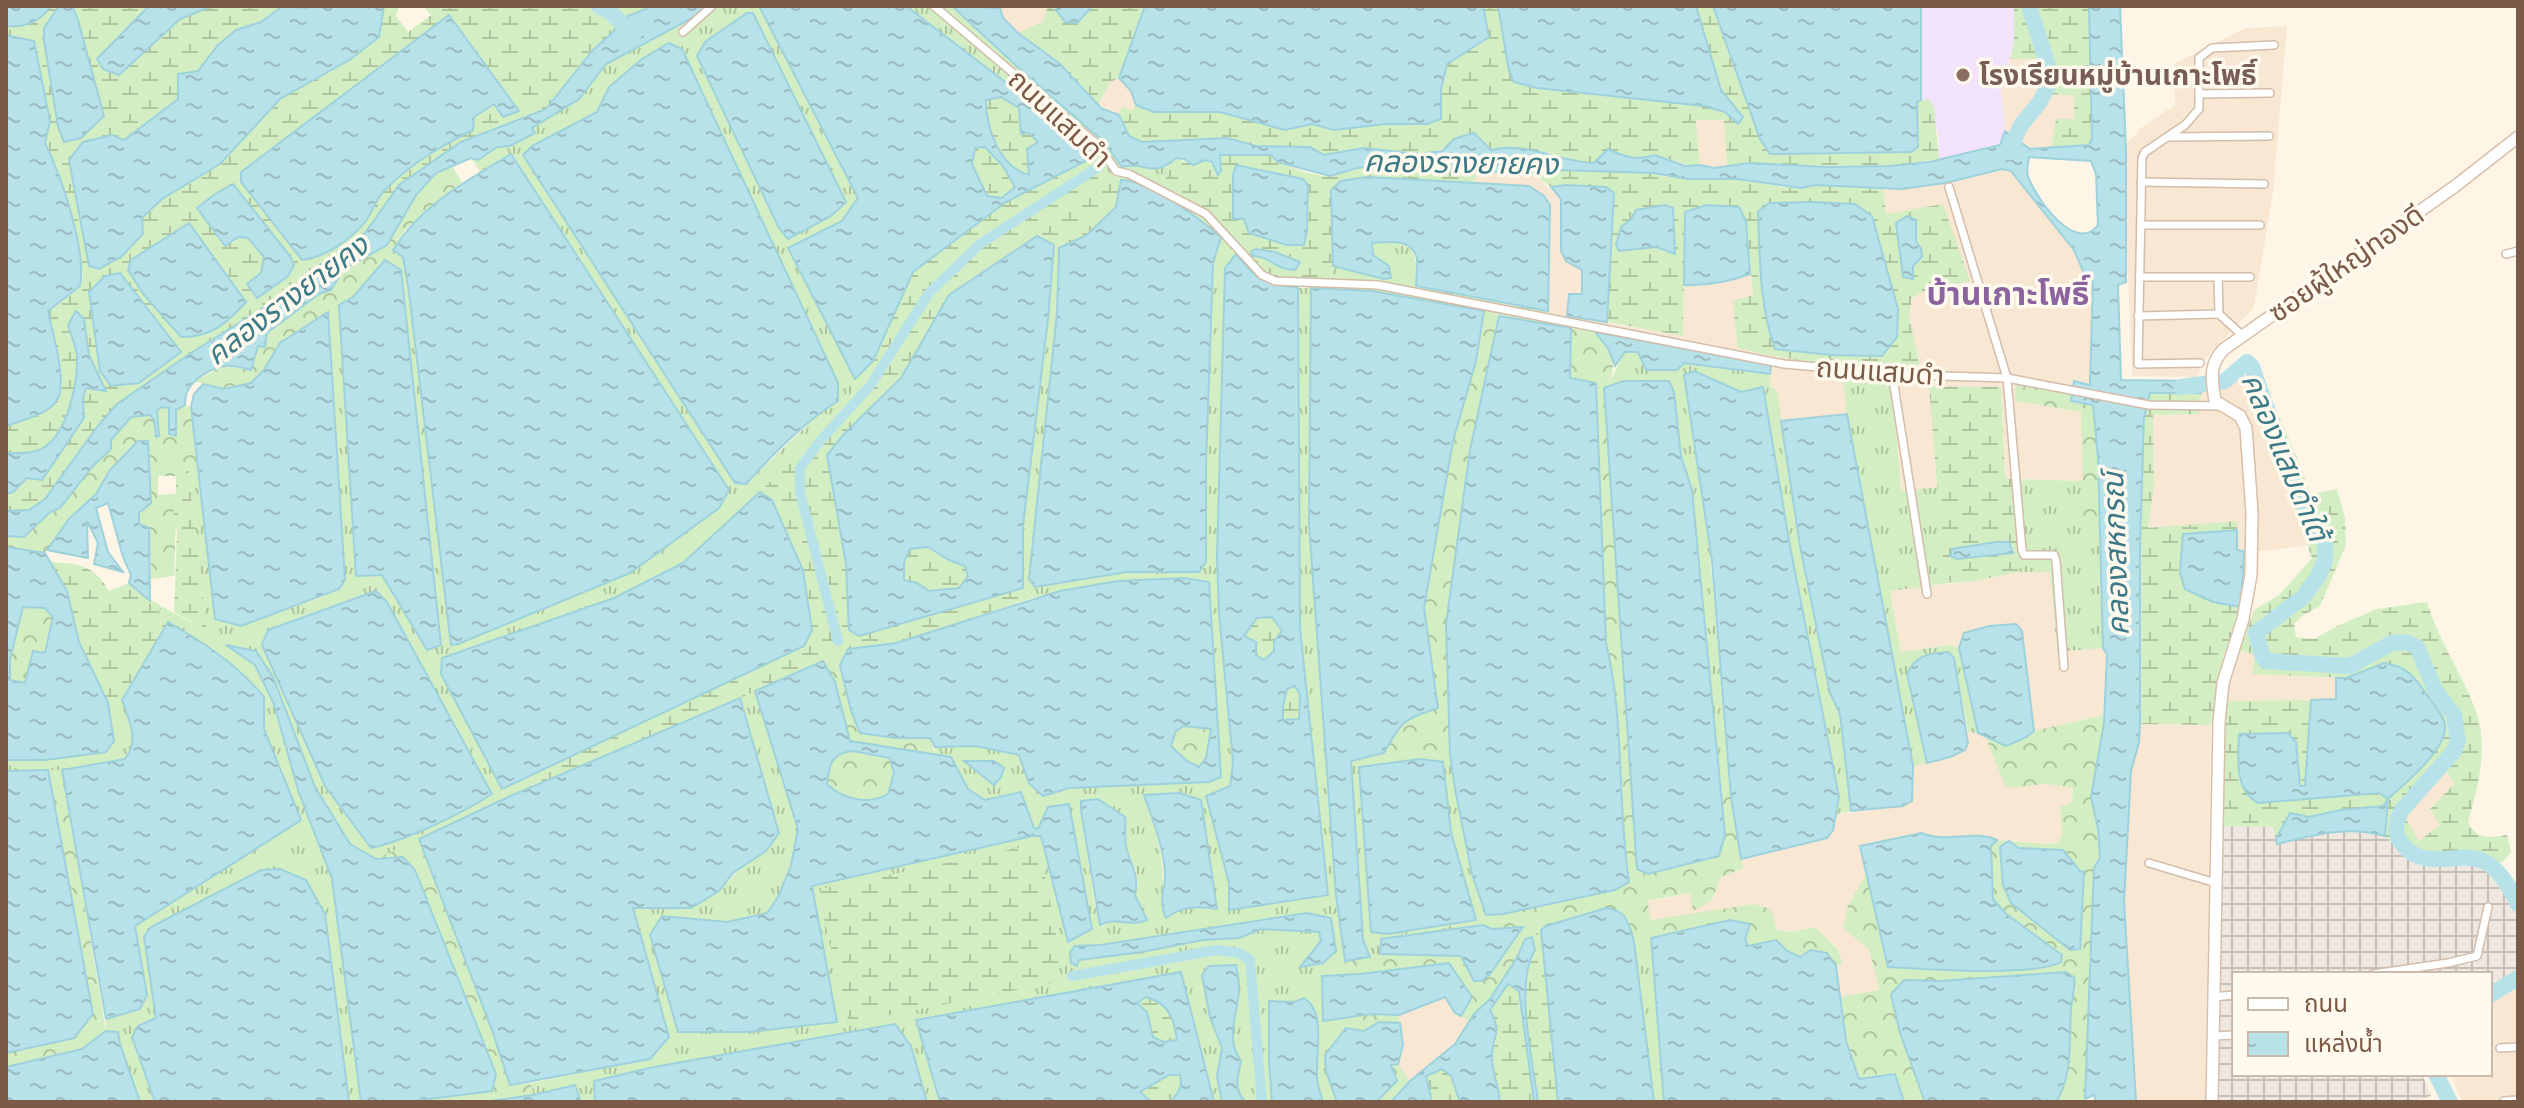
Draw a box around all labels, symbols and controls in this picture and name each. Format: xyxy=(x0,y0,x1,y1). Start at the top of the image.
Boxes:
place label: โรงเรียนหมู่บ้านเกาะโพธิ์ xyxy=(1979,58,2258,93)
street label: ถนนแสมดำ xyxy=(1002,64,1117,174)
marker: โรงเรียนหมู่บ้านเกาะโพธิ์ xyxy=(1954,66,1972,84)
water label: คลองรางยายคง xyxy=(1364,147,1560,181)
street label: ซอยผู้ใหญ่ทองดี xyxy=(2263,199,2431,330)
water label: คลองรางยายคง xyxy=(201,229,376,371)
district label: บ้านเกาะโพธิ์ xyxy=(1926,274,2091,311)
street label: ถนนแสมดำ xyxy=(1815,353,1945,391)
water label: คลองแสมดำใต้ xyxy=(2235,368,2336,549)
water label: คลองสหกรณ์ xyxy=(2099,467,2135,636)
legend xyxy=(2232,972,2492,1076)
text: ถนน xyxy=(2304,993,2348,1017)
text: แหล่งน้ำ xyxy=(2304,1027,2383,1057)

